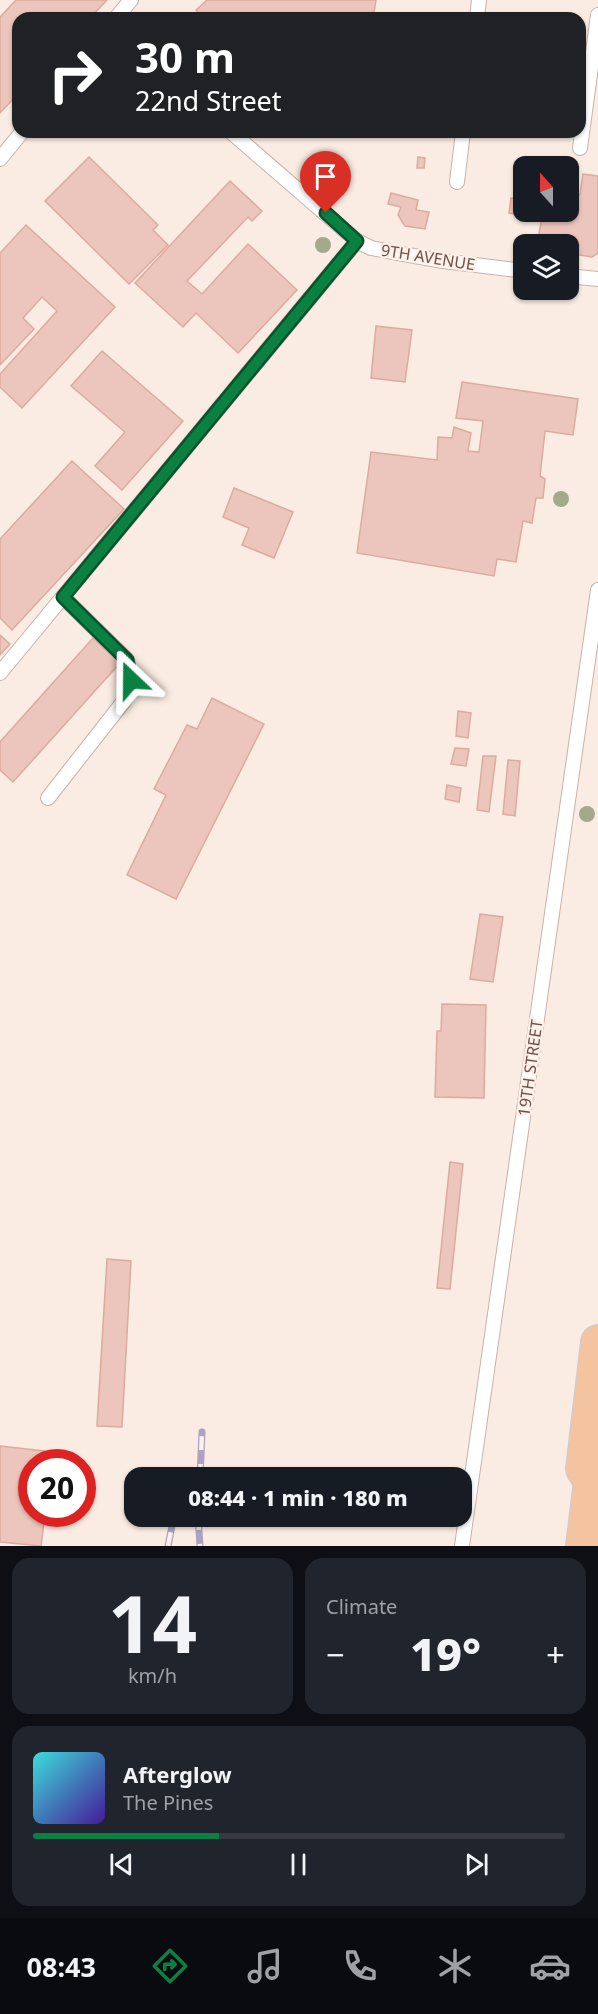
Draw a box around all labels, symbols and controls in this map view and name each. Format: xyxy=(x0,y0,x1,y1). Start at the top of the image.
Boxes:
text: 30 m xyxy=(135,28,235,85)
icon: right xyxy=(36,36,114,114)
text: 22nd Street xyxy=(135,82,282,119)
pin xyxy=(300,151,351,213)
north arrow xyxy=(513,156,579,222)
map controls xyxy=(513,156,579,300)
icon: arrive xyxy=(309,160,342,193)
button: layers xyxy=(513,234,579,300)
street label: 9TH AVENUE xyxy=(379,239,477,275)
position arrow xyxy=(99,648,163,712)
street label: 19TH STREET xyxy=(512,1018,548,1118)
speed limit sign: 20 xyxy=(18,1449,96,1527)
text: 08:44 · 1 min · 180 m xyxy=(188,1482,408,1512)
text: 14 xyxy=(108,1570,197,1676)
text: Climate xyxy=(326,1593,397,1620)
text: 19° xyxy=(410,1623,481,1684)
text: − xyxy=(326,1632,345,1677)
text: + xyxy=(546,1632,565,1677)
text: km/h xyxy=(128,1662,177,1689)
text: Afterglow xyxy=(123,1759,232,1789)
text: The Pines xyxy=(123,1789,213,1816)
icon: previous xyxy=(105,1848,138,1881)
icon: pause xyxy=(282,1848,315,1881)
icon: next xyxy=(460,1848,493,1881)
icon: directions xyxy=(149,1945,191,1987)
icon: music xyxy=(244,1945,286,1987)
icon: phone xyxy=(339,1945,381,1987)
icon: climate xyxy=(434,1945,476,1987)
icon: car xyxy=(529,1945,571,1987)
text: 08:43 xyxy=(27,1948,96,1985)

